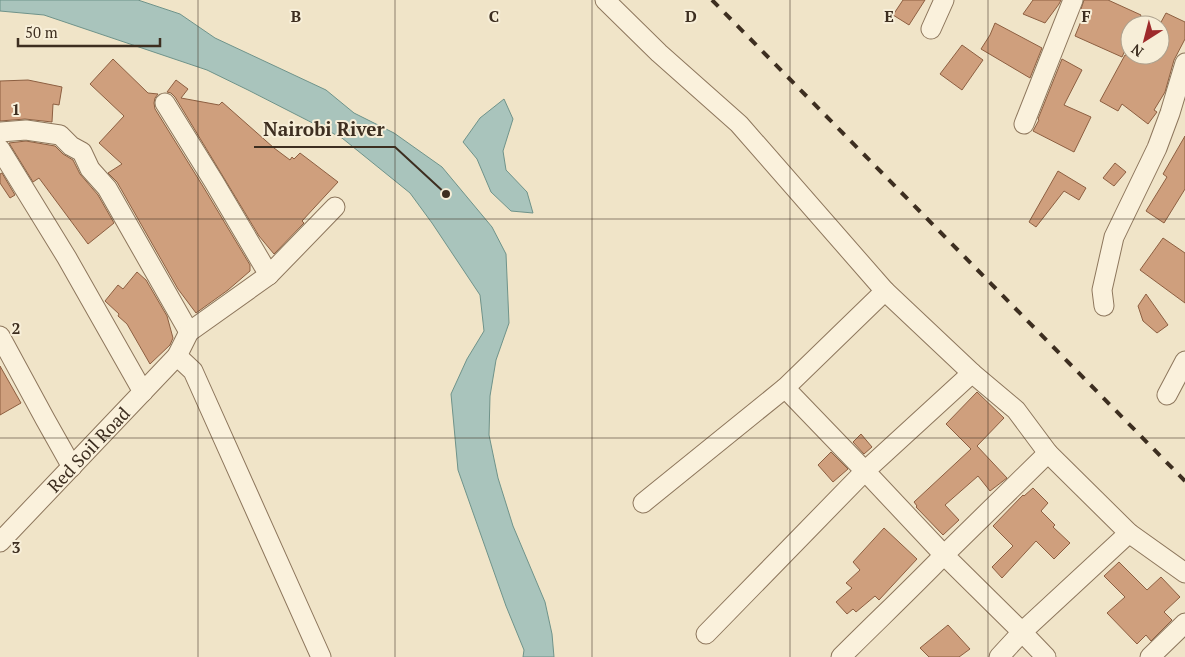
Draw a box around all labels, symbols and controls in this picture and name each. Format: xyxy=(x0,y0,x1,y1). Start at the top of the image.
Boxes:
text: B xyxy=(291,5,301,27)
text: C xyxy=(489,5,499,27)
text: D xyxy=(685,5,697,27)
text: E xyxy=(884,5,894,27)
text: F xyxy=(1081,5,1091,27)
scale bar xyxy=(18,15,160,47)
north arrow xyxy=(1120,15,1170,65)
text: 50 m xyxy=(25,22,58,42)
text: N xyxy=(1127,40,1147,62)
text: 1 xyxy=(11,98,21,120)
callout: Nairobi River xyxy=(254,113,395,147)
text: Nairobi River xyxy=(263,116,385,141)
text: 2 xyxy=(11,317,21,339)
street label: Red Soil Road xyxy=(42,401,135,497)
text: 3 xyxy=(11,536,21,558)

